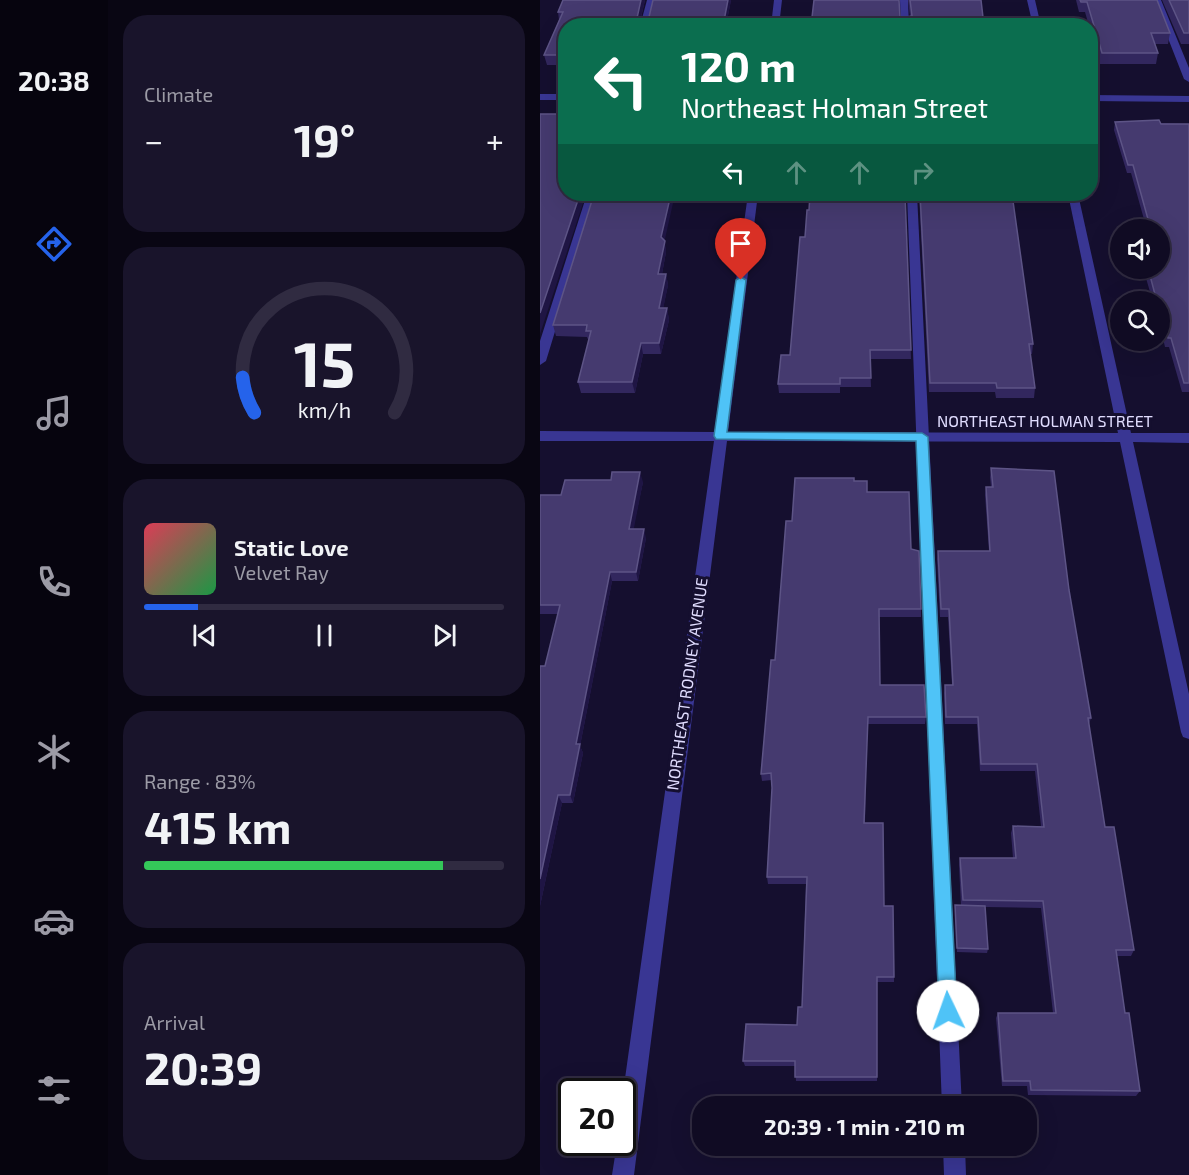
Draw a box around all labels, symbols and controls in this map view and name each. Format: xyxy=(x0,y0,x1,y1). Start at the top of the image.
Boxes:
text: 120 m xyxy=(681,40,796,90)
icon: left xyxy=(582,42,660,120)
text: 20:38 xyxy=(18,64,90,96)
text: Climate xyxy=(144,82,213,106)
text: Northeast Holman Street xyxy=(681,91,988,123)
text: 19° xyxy=(294,112,355,166)
text: − xyxy=(144,120,163,160)
text: + xyxy=(486,120,504,160)
icon: left xyxy=(717,156,750,189)
icon: ahead xyxy=(780,156,813,189)
icon: ahead xyxy=(843,156,876,189)
icon: right xyxy=(906,156,939,189)
pin xyxy=(715,218,766,280)
map controls xyxy=(1110,219,1170,351)
button: sound xyxy=(1110,219,1170,279)
icon: directions xyxy=(33,223,75,265)
icon: arrive xyxy=(724,227,757,260)
button: search xyxy=(1110,291,1170,351)
text: 15 xyxy=(293,325,355,400)
icon: music xyxy=(33,392,75,434)
text: km/h xyxy=(297,397,351,422)
street label: NORTHEAST HOLMAN STREET xyxy=(937,411,1153,430)
text: Static Love xyxy=(234,534,349,560)
text: Velvet Ray xyxy=(234,560,329,584)
icon: phone xyxy=(33,561,75,603)
street label: NORTHEAST RODNEY AVENUE xyxy=(662,576,711,791)
icon: previous xyxy=(188,619,221,652)
icon: pause xyxy=(308,619,341,652)
icon: next xyxy=(428,619,461,652)
icon: climate xyxy=(33,731,75,773)
text: Range · 83% xyxy=(144,769,256,793)
text: 415 km xyxy=(144,799,291,853)
icon: car xyxy=(33,900,75,942)
position arrow xyxy=(916,979,980,1043)
text: Arrival xyxy=(144,1010,205,1034)
text: 20:39 xyxy=(144,1040,262,1094)
icon: filters xyxy=(33,1069,75,1111)
speed limit sign: 20 xyxy=(558,1078,636,1156)
text: 20:39 · 1 min · 210 m xyxy=(764,1113,965,1139)

